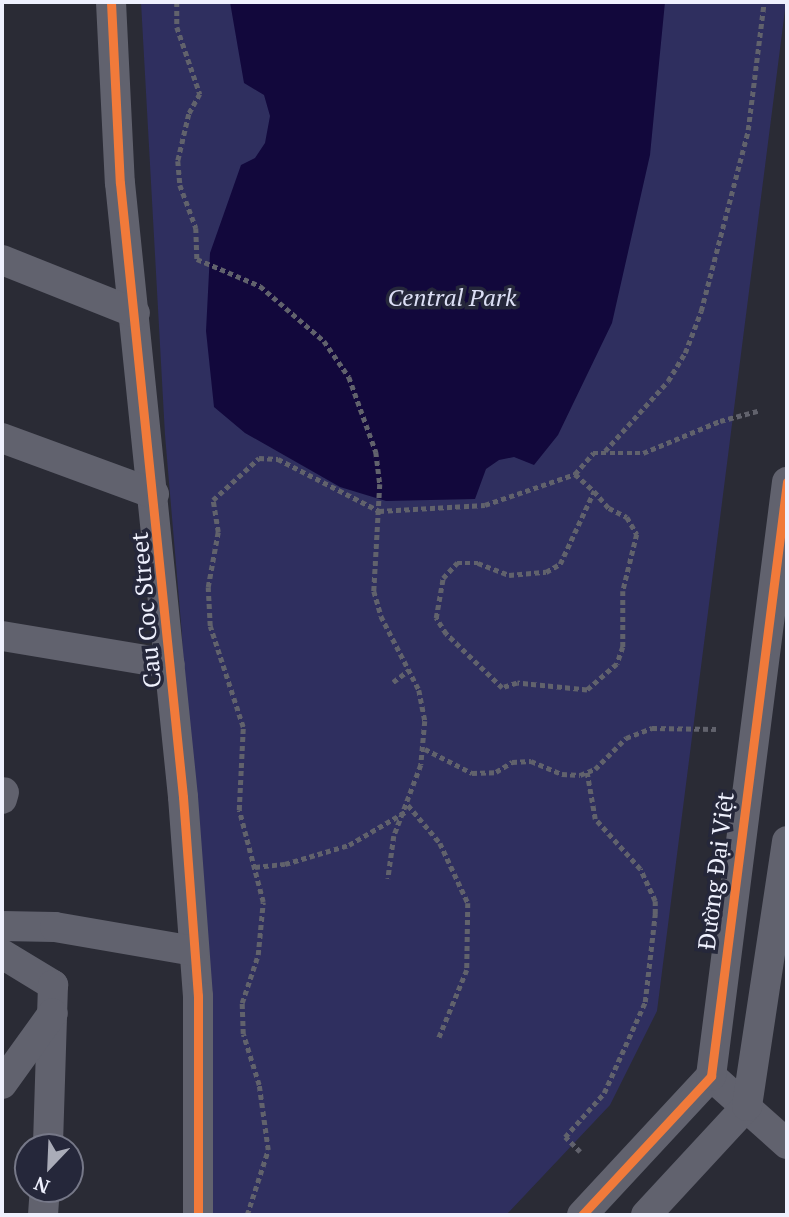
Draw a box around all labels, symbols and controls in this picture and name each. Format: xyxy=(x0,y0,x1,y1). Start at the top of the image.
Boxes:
park label: Central Park xyxy=(388,284,516,312)
street label: Cau Coc Street xyxy=(125,531,167,689)
street label: Đường Đại Việt xyxy=(692,790,740,952)
north arrow xyxy=(14,1133,84,1203)
text: N xyxy=(30,1172,53,1200)

